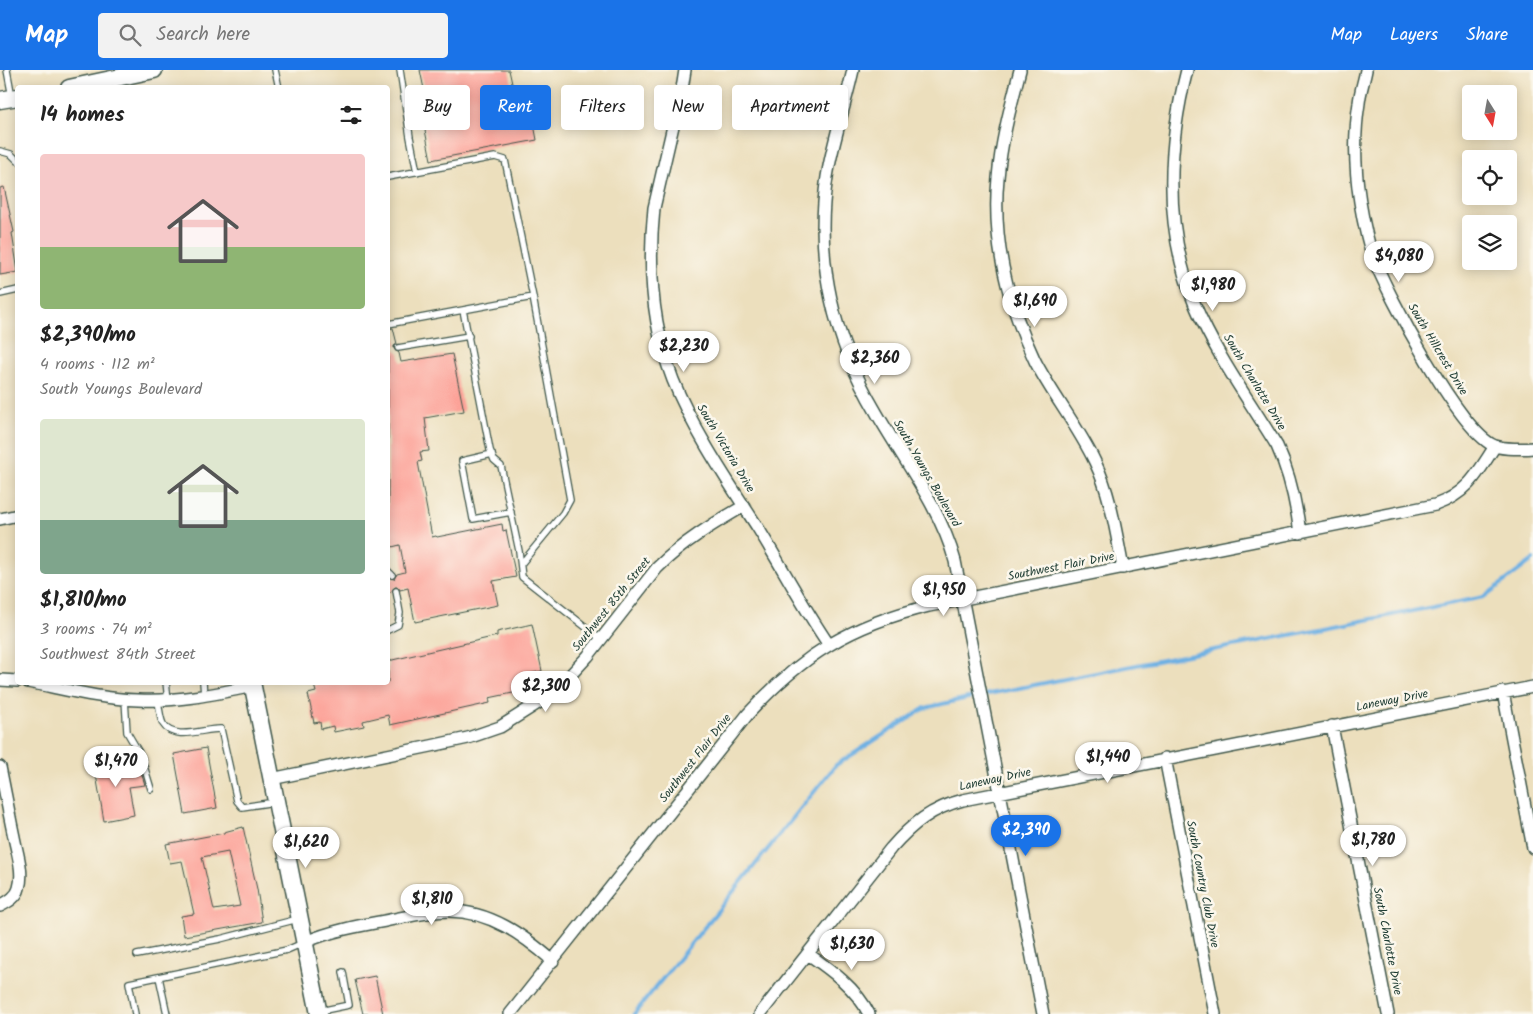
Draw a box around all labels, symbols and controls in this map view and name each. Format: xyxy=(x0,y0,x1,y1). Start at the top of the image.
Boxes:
search box xyxy=(98,13,448,58)
text: Map xyxy=(25,16,68,55)
text: Search here xyxy=(156,20,250,50)
icon: search xyxy=(116,21,144,49)
text: Map xyxy=(1331,21,1362,50)
text: Layers xyxy=(1390,21,1438,50)
text: Share xyxy=(1466,21,1508,50)
chip: Buy xyxy=(405,85,470,130)
chip: Rent xyxy=(480,85,551,130)
chip: Filters xyxy=(561,85,644,130)
chip: New xyxy=(654,85,722,130)
chip: Apartment xyxy=(732,85,848,130)
north arrow xyxy=(1462,85,1518,140)
map controls xyxy=(1462,85,1517,270)
text: 14 homes xyxy=(40,99,125,132)
icon: filters xyxy=(337,101,365,129)
button: locate xyxy=(1462,150,1517,205)
icon: home xyxy=(158,186,248,276)
button: layers xyxy=(1462,215,1517,270)
pin: $4,080 xyxy=(1358,240,1440,283)
text: $4,080 xyxy=(1375,244,1423,269)
pin: $1,980 xyxy=(1172,270,1254,312)
text: $1,980 xyxy=(1191,273,1235,298)
pin: $1,690 xyxy=(994,286,1076,328)
text: $1,690 xyxy=(1013,289,1057,314)
street label: South Hillcrest Drive xyxy=(1403,300,1473,399)
text: $2,390/mo xyxy=(40,319,136,352)
pin: $2,230 xyxy=(643,330,725,373)
street label: South Charlotte Drive xyxy=(1218,330,1291,435)
text: $2,230 xyxy=(659,334,709,359)
pin: $2,360 xyxy=(834,342,916,385)
text: $2,360 xyxy=(851,346,899,371)
text: 4 rooms · 112 m² xyxy=(40,352,155,377)
text: South Youngs Boulevard xyxy=(40,377,202,402)
street label: South Victoria Drive xyxy=(692,400,760,497)
street label: South Youngs Boulevard xyxy=(888,416,966,531)
icon: home xyxy=(158,451,248,541)
street label: Southwest Flair Drive xyxy=(1006,547,1117,586)
street label: Southwest 85th Street xyxy=(567,553,656,656)
pin: $1,950 xyxy=(903,574,985,617)
text: $1,950 xyxy=(923,578,965,603)
text: $1,810/mo xyxy=(40,584,126,617)
text: 3 rooms · 74 m² xyxy=(40,617,152,642)
text: Southwest 84th Street xyxy=(40,642,196,667)
pin: $2,300 xyxy=(505,670,587,713)
text: $2,300 xyxy=(522,674,570,699)
street label: Laneway Drive xyxy=(1354,684,1430,717)
street label: Southwest Flair Drive xyxy=(655,709,737,807)
pin: $1,440 xyxy=(1067,742,1149,784)
text: $1,440 xyxy=(1086,745,1130,770)
pin: $1,470 xyxy=(75,746,157,788)
text: $1,470 xyxy=(95,749,137,774)
street label: Laneway Drive xyxy=(957,762,1033,796)
pin: $2,390 xyxy=(985,814,1067,857)
text: $2,390 xyxy=(1002,818,1050,843)
street label: South Country Club Drive xyxy=(1181,819,1224,950)
pin: $1,780 xyxy=(1332,824,1414,867)
pin: $1,620 xyxy=(265,826,347,869)
text: $1,780 xyxy=(1351,828,1395,853)
text: $1,620 xyxy=(284,830,328,855)
pin: $1,810 xyxy=(391,884,473,926)
street label: South Charlotte Drive xyxy=(1368,885,1407,997)
text: $1,810 xyxy=(412,887,452,912)
pin: $1,630 xyxy=(811,928,893,971)
text: $1,630 xyxy=(830,932,874,957)

